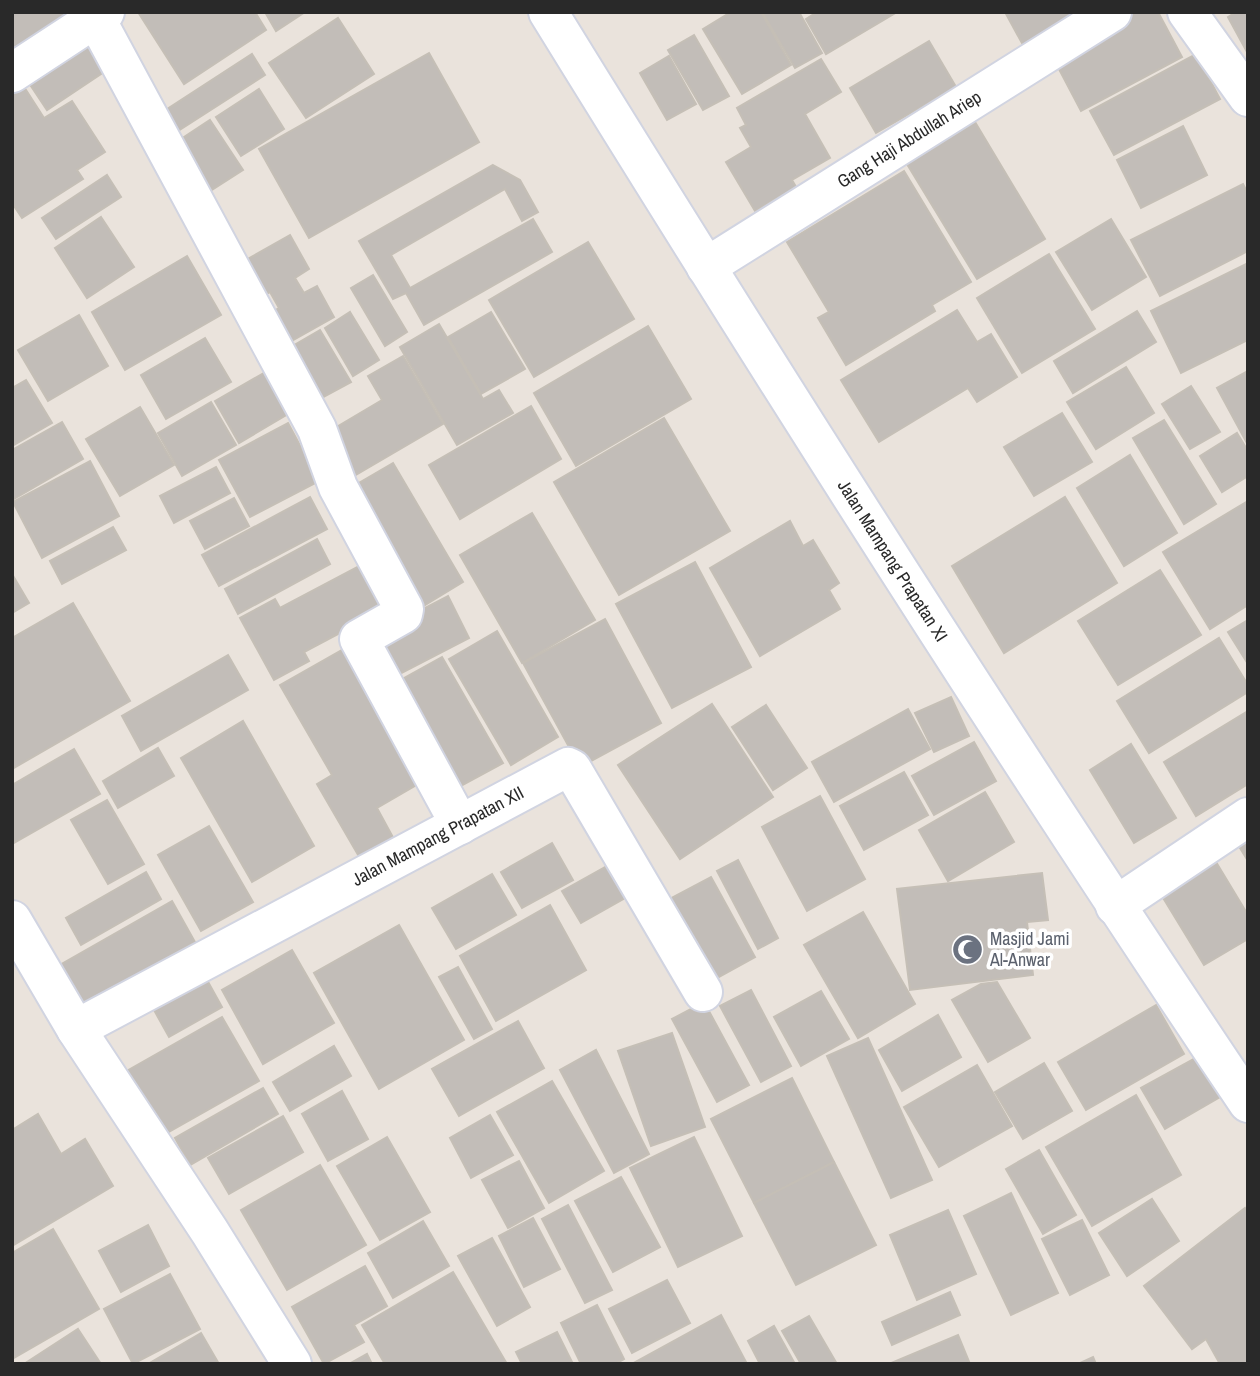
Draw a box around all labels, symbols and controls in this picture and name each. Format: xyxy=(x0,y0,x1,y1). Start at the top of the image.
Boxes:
street label: Gang Haji Abdullah Ariep xyxy=(832,84,986,194)
street label: Jalan Mampang Prapatan XI xyxy=(832,475,954,646)
street label: Jalan Mampang Prapatan XII xyxy=(347,780,528,892)
place label: Masjid Jami Al-Anwar xyxy=(989,926,1070,972)
mosque icon: Masjid Jami Al-Anwar xyxy=(950,932,984,966)

